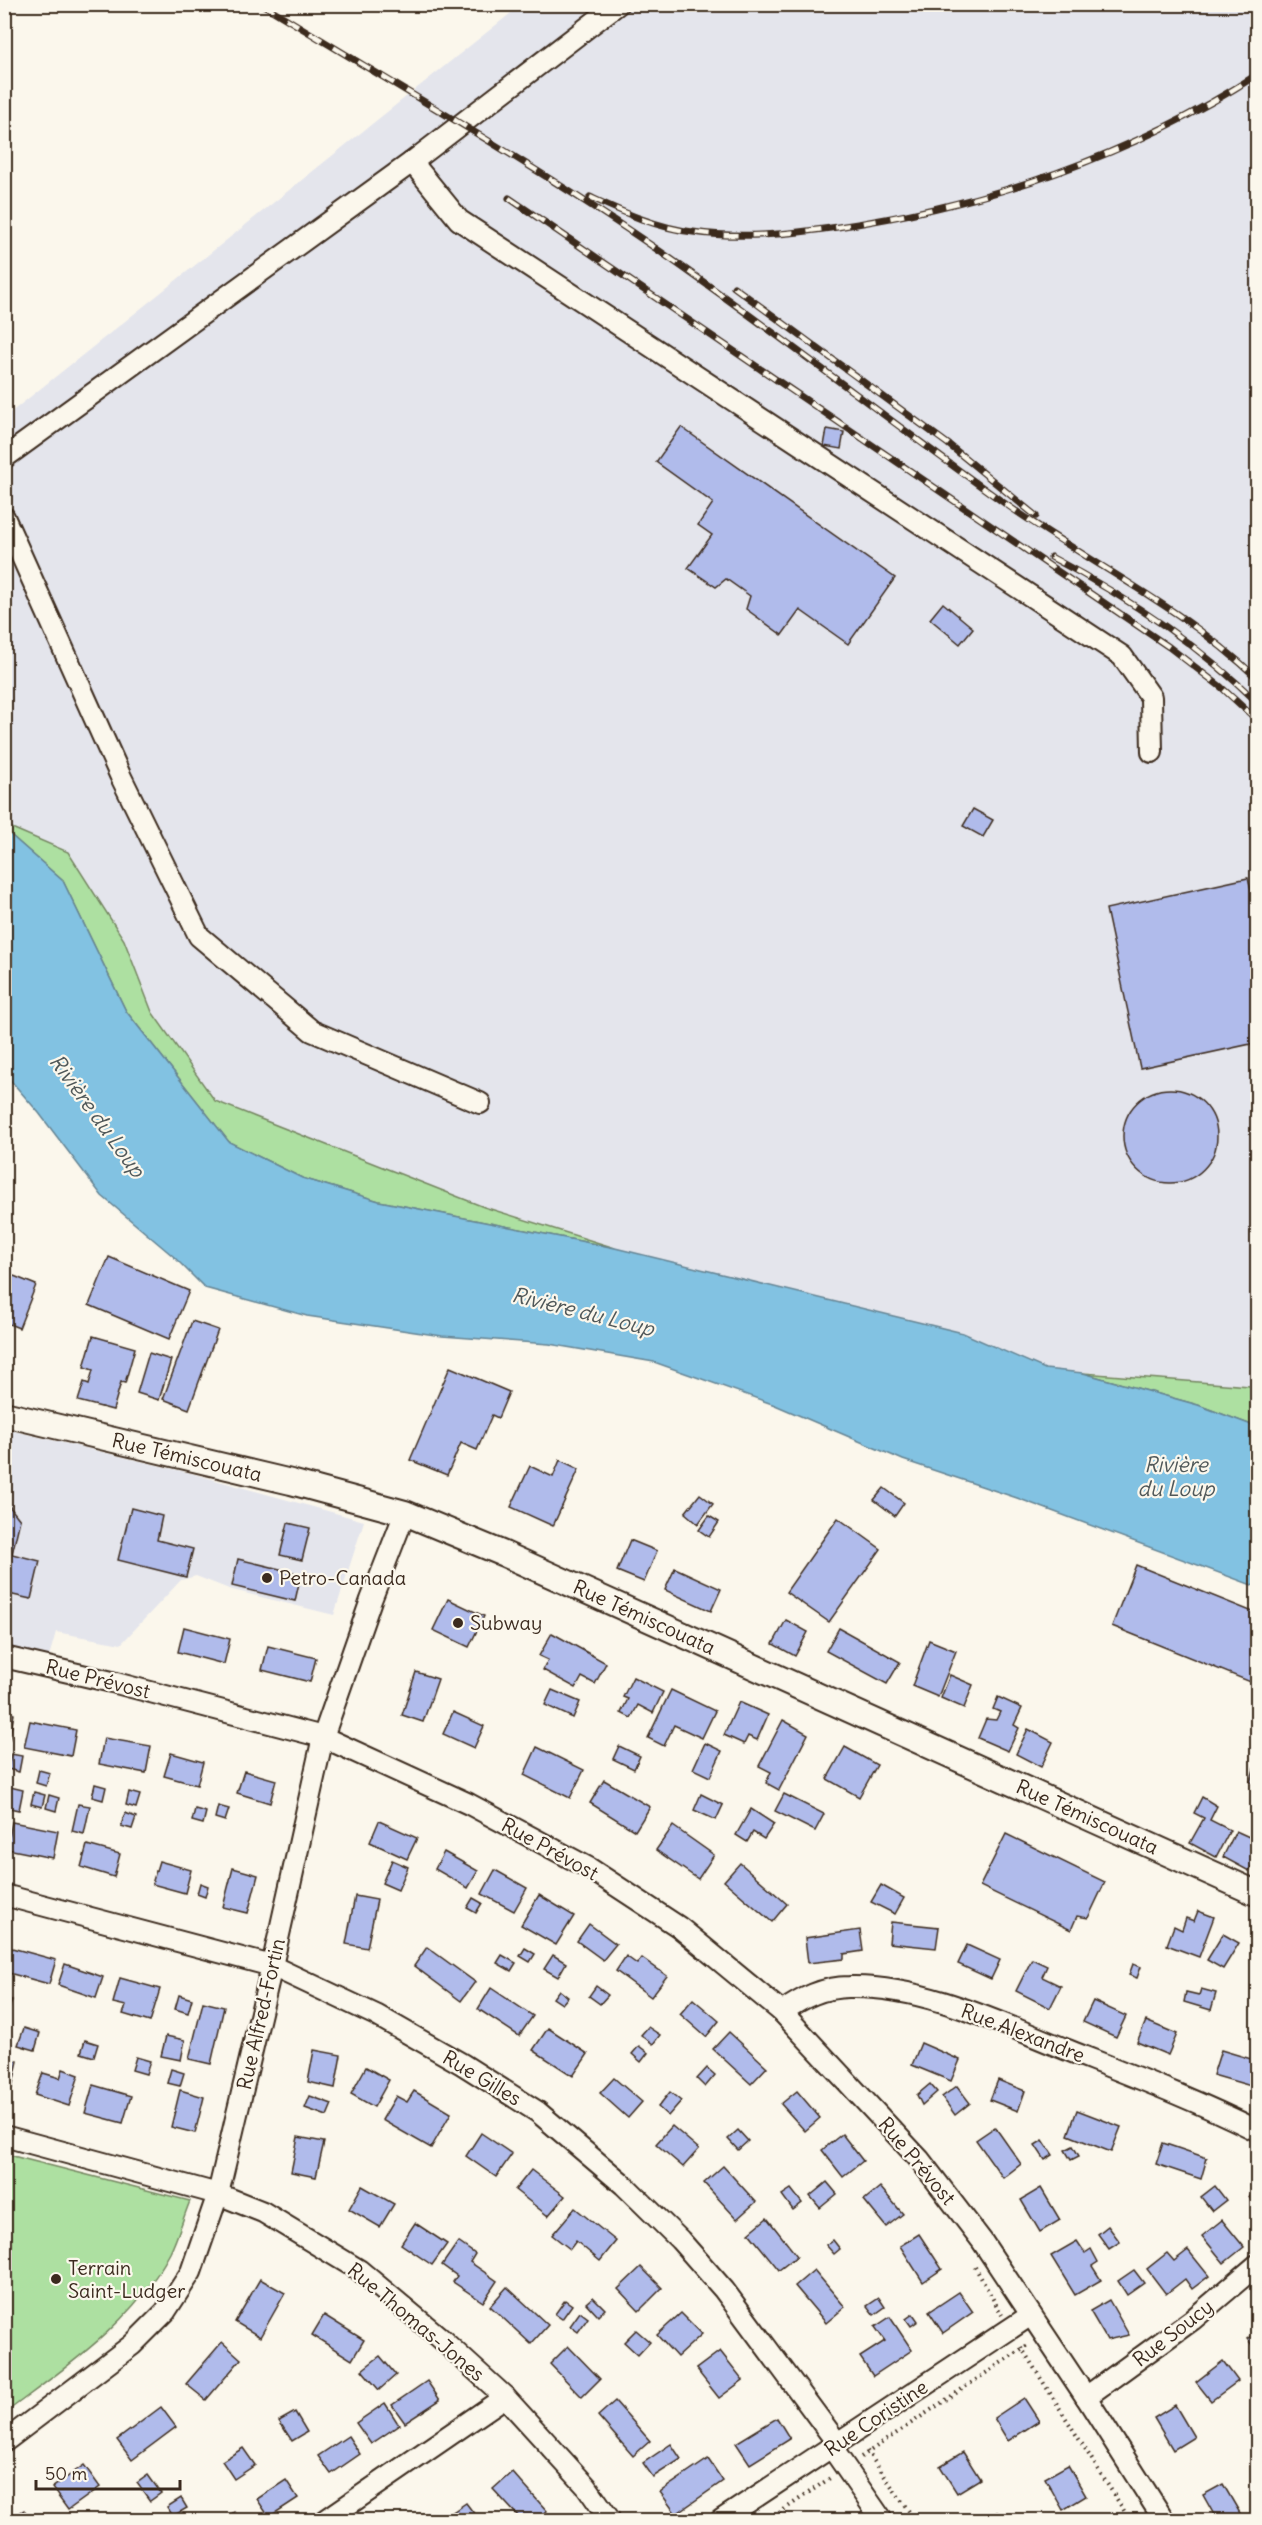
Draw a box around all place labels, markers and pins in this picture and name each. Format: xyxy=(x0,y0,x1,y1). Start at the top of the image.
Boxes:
place label: Petro-Canada xyxy=(279,1565,406,1590)
marker: Petro-Canada xyxy=(260,1571,274,1585)
place label: Subway xyxy=(470,1610,542,1635)
marker: Subway xyxy=(451,1616,465,1630)
place label: Terrain Saint-Ludger xyxy=(68,2255,185,2303)
marker: Terrain Saint-Ludger xyxy=(49,2272,63,2286)

